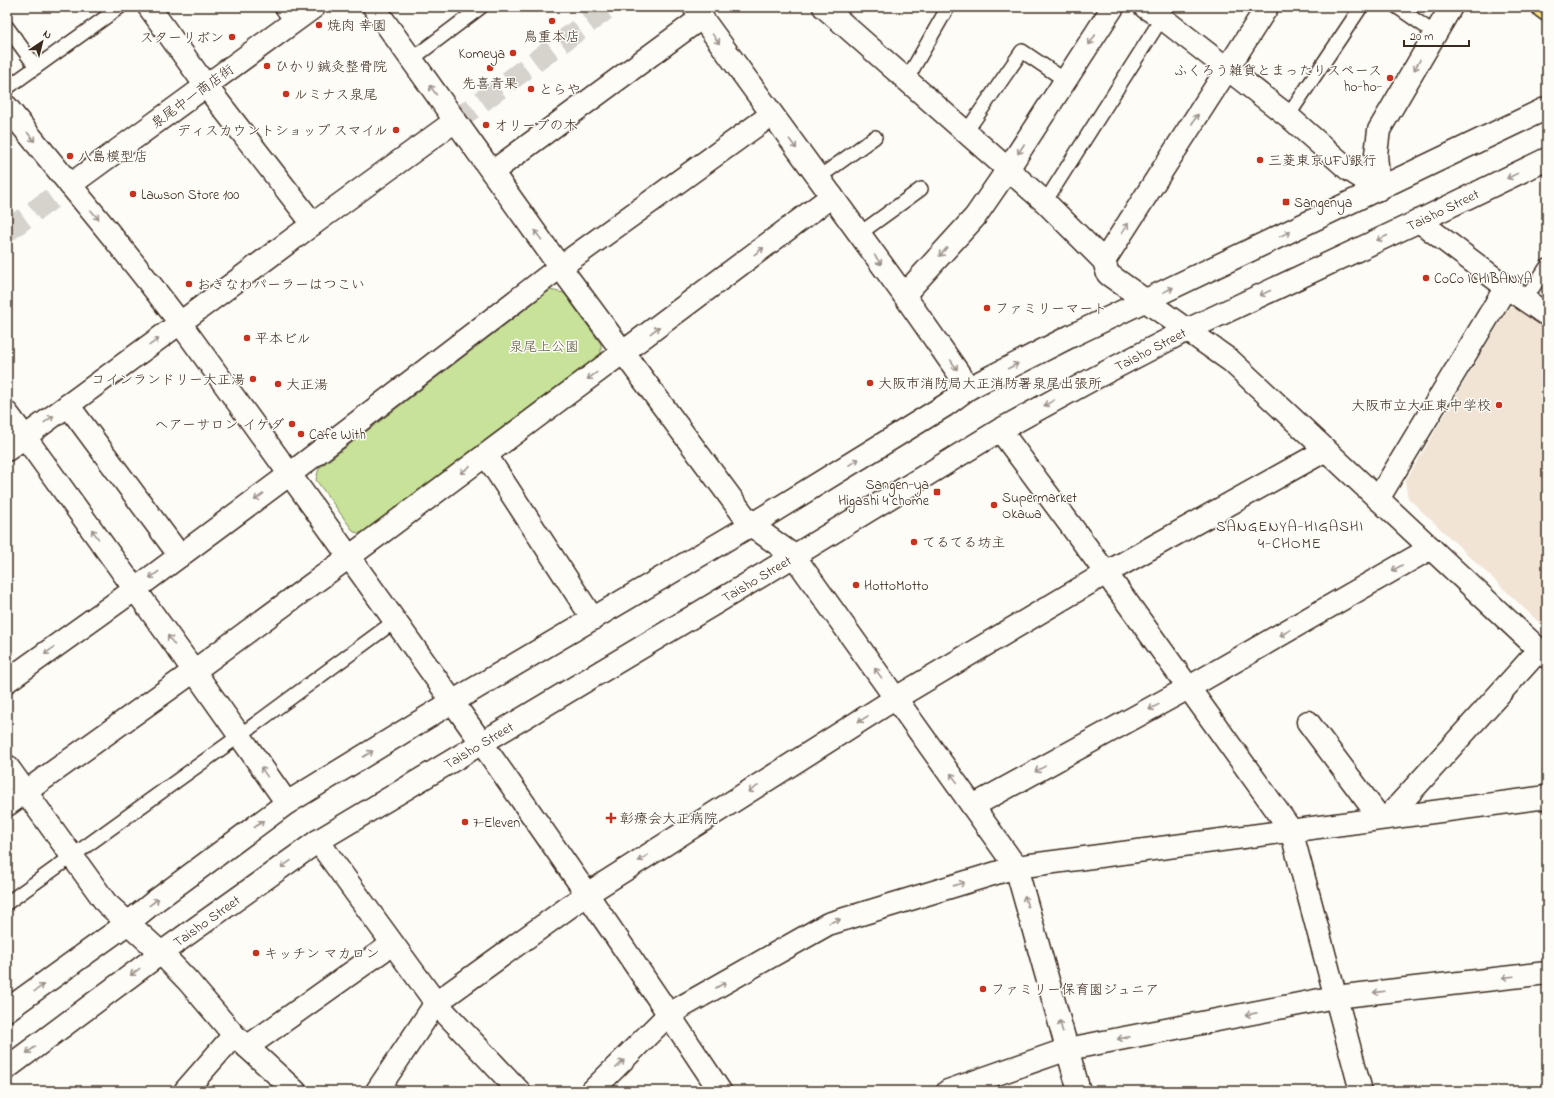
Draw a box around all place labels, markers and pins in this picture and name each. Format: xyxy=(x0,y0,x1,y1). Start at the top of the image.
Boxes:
place label: 焼肉 幸園 xyxy=(327,16,387,37)
marker: 鳥重本店 xyxy=(547,16,557,26)
marker: 焼肉 幸園 xyxy=(314,20,324,30)
place label: 鳥重本店 xyxy=(524,27,580,48)
place label: スターリボン xyxy=(140,28,224,49)
marker: スターリボン xyxy=(227,32,237,42)
place label: Komeya xyxy=(458,44,505,66)
marker: Komeya xyxy=(508,48,518,58)
place label: ひかり鍼灸整骨院 xyxy=(275,57,387,78)
marker: ひかり鍼灸整骨院 xyxy=(262,61,272,71)
place label: ふくろう雑貨とまったりスペース ho-ho- xyxy=(1173,61,1382,98)
marker: 先喜青果 xyxy=(485,63,495,73)
marker: ふくろう雑貨とまったりスペース ho-ho- xyxy=(1385,73,1395,83)
place label: 先喜青果 xyxy=(462,74,518,95)
place label: とらや xyxy=(539,80,581,101)
marker: とらや xyxy=(526,84,536,94)
place label: ルミナス泉尾 xyxy=(294,85,377,106)
marker: ルミナス泉尾 xyxy=(281,89,291,99)
place label: オリーブの木 xyxy=(494,116,577,137)
marker: オリーブの木 xyxy=(481,120,491,130)
place label: ディスカウントショップ スマイル xyxy=(177,121,388,142)
marker: ディスカウントショップ スマイル xyxy=(391,125,401,135)
place label: 八島模型店 xyxy=(78,147,148,168)
marker: 八島模型店 xyxy=(65,151,75,161)
place label: 三菱東京UFJ銀行 xyxy=(1268,151,1377,172)
marker: 三菱東京UFJ銀行 xyxy=(1255,155,1265,165)
place label: Lawson Store 100 xyxy=(141,185,239,206)
marker: Lawson Store 100 xyxy=(128,189,138,199)
place label: Sangenya xyxy=(1294,193,1352,215)
marker: Sangenya xyxy=(1281,197,1291,207)
place label: CoCo ICHIBANYA xyxy=(1434,269,1532,290)
marker: CoCo ICHIBANYA xyxy=(1421,273,1431,283)
place label: おきなわパーラーはつこい xyxy=(197,275,365,296)
marker: おきなわパーラーはつこい xyxy=(184,279,194,289)
place label: ファミリーマート xyxy=(995,299,1107,320)
marker: ファミリーマート xyxy=(982,303,992,313)
place label: 平本ビル xyxy=(255,329,311,350)
marker: 平本ビル xyxy=(242,333,252,343)
place label: コインランドリー大正湯 xyxy=(91,370,245,391)
marker: コインランドリー大正湯 xyxy=(248,374,258,384)
place label: 大阪市消防局大正消防署泉尾出張所 xyxy=(878,374,1102,395)
place label: 大正湯 xyxy=(286,375,328,396)
marker: 大阪市消防局大正消防署泉尾出張所 xyxy=(865,378,875,388)
marker: 大正湯 xyxy=(273,379,283,389)
place label: 大阪市立大正東中学校 xyxy=(1351,396,1491,417)
marker: 大阪市立大正東中学校 xyxy=(1494,400,1504,410)
place label: ヘアーサロン イケダ xyxy=(155,415,284,436)
marker: ヘアーサロン イケダ xyxy=(287,419,297,429)
place label: Cafe With xyxy=(309,425,366,446)
marker: Cafe With xyxy=(296,429,306,439)
place label: Sangen-ya Higashi 4 chome xyxy=(838,475,930,513)
marker: Sangen-ya Higashi 4 chome xyxy=(932,487,942,497)
place label: Supermarket Okawa xyxy=(1002,488,1077,525)
marker: Supermarket Okawa xyxy=(989,500,999,510)
place label: てるてる坊主 xyxy=(922,533,1005,554)
marker: てるてる坊主 xyxy=(909,537,919,547)
place label: HottoMotto xyxy=(864,576,929,597)
marker: HottoMotto xyxy=(851,580,861,590)
place label: 彰療会大正病院 xyxy=(620,809,718,830)
marker: 彰療会大正病院 xyxy=(605,812,617,824)
place label: 7-Eleven xyxy=(473,813,520,834)
marker: 7-Eleven xyxy=(460,817,470,827)
place label: キッチン マカロン xyxy=(264,944,380,965)
marker: キッチン マカロン xyxy=(251,948,261,958)
place label: ファミリー保育園ジュニア xyxy=(991,980,1159,1001)
marker: ファミリー保育園ジュニア xyxy=(978,984,988,994)

